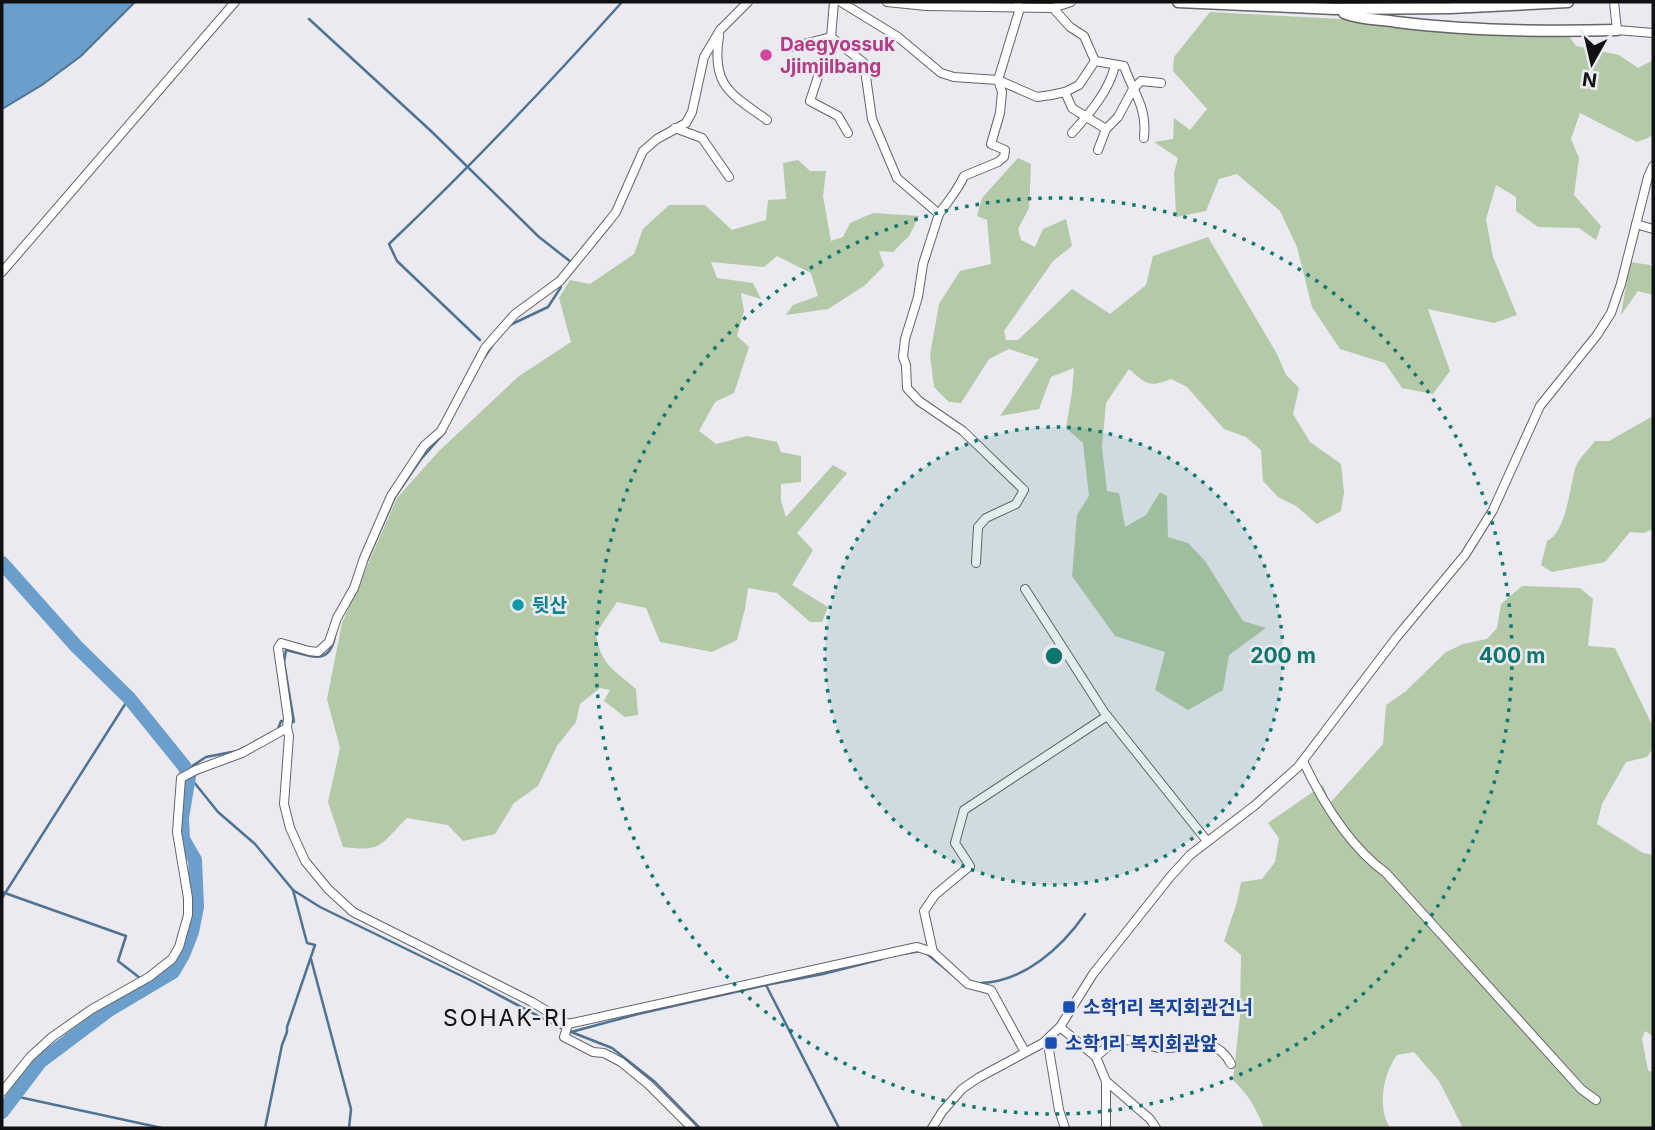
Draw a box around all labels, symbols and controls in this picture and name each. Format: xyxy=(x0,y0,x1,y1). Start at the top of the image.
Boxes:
north arrow xyxy=(1557,28,1627,98)
place label: Daegyossuk Jjimjilbang xyxy=(780,33,895,78)
marker: Daegyossuk Jjimjilbang xyxy=(758,47,774,63)
text: N xyxy=(1581,67,1598,92)
place label: 뒷산 xyxy=(532,594,567,617)
marker: 뒷산 xyxy=(510,597,526,613)
text: 200 m xyxy=(1250,643,1316,668)
text: 400 m xyxy=(1479,643,1545,668)
centre of rings xyxy=(1042,644,1066,668)
place label: 소학1리 복지회관건너 xyxy=(1083,996,1253,1019)
marker: 소학1리 복지회관건너 xyxy=(1061,999,1077,1015)
district label: SOHAK-RI xyxy=(443,1004,569,1032)
place label: 소학1리 복지회관앞 xyxy=(1065,1032,1218,1055)
marker: 소학1리 복지회관앞 xyxy=(1043,1035,1059,1051)

